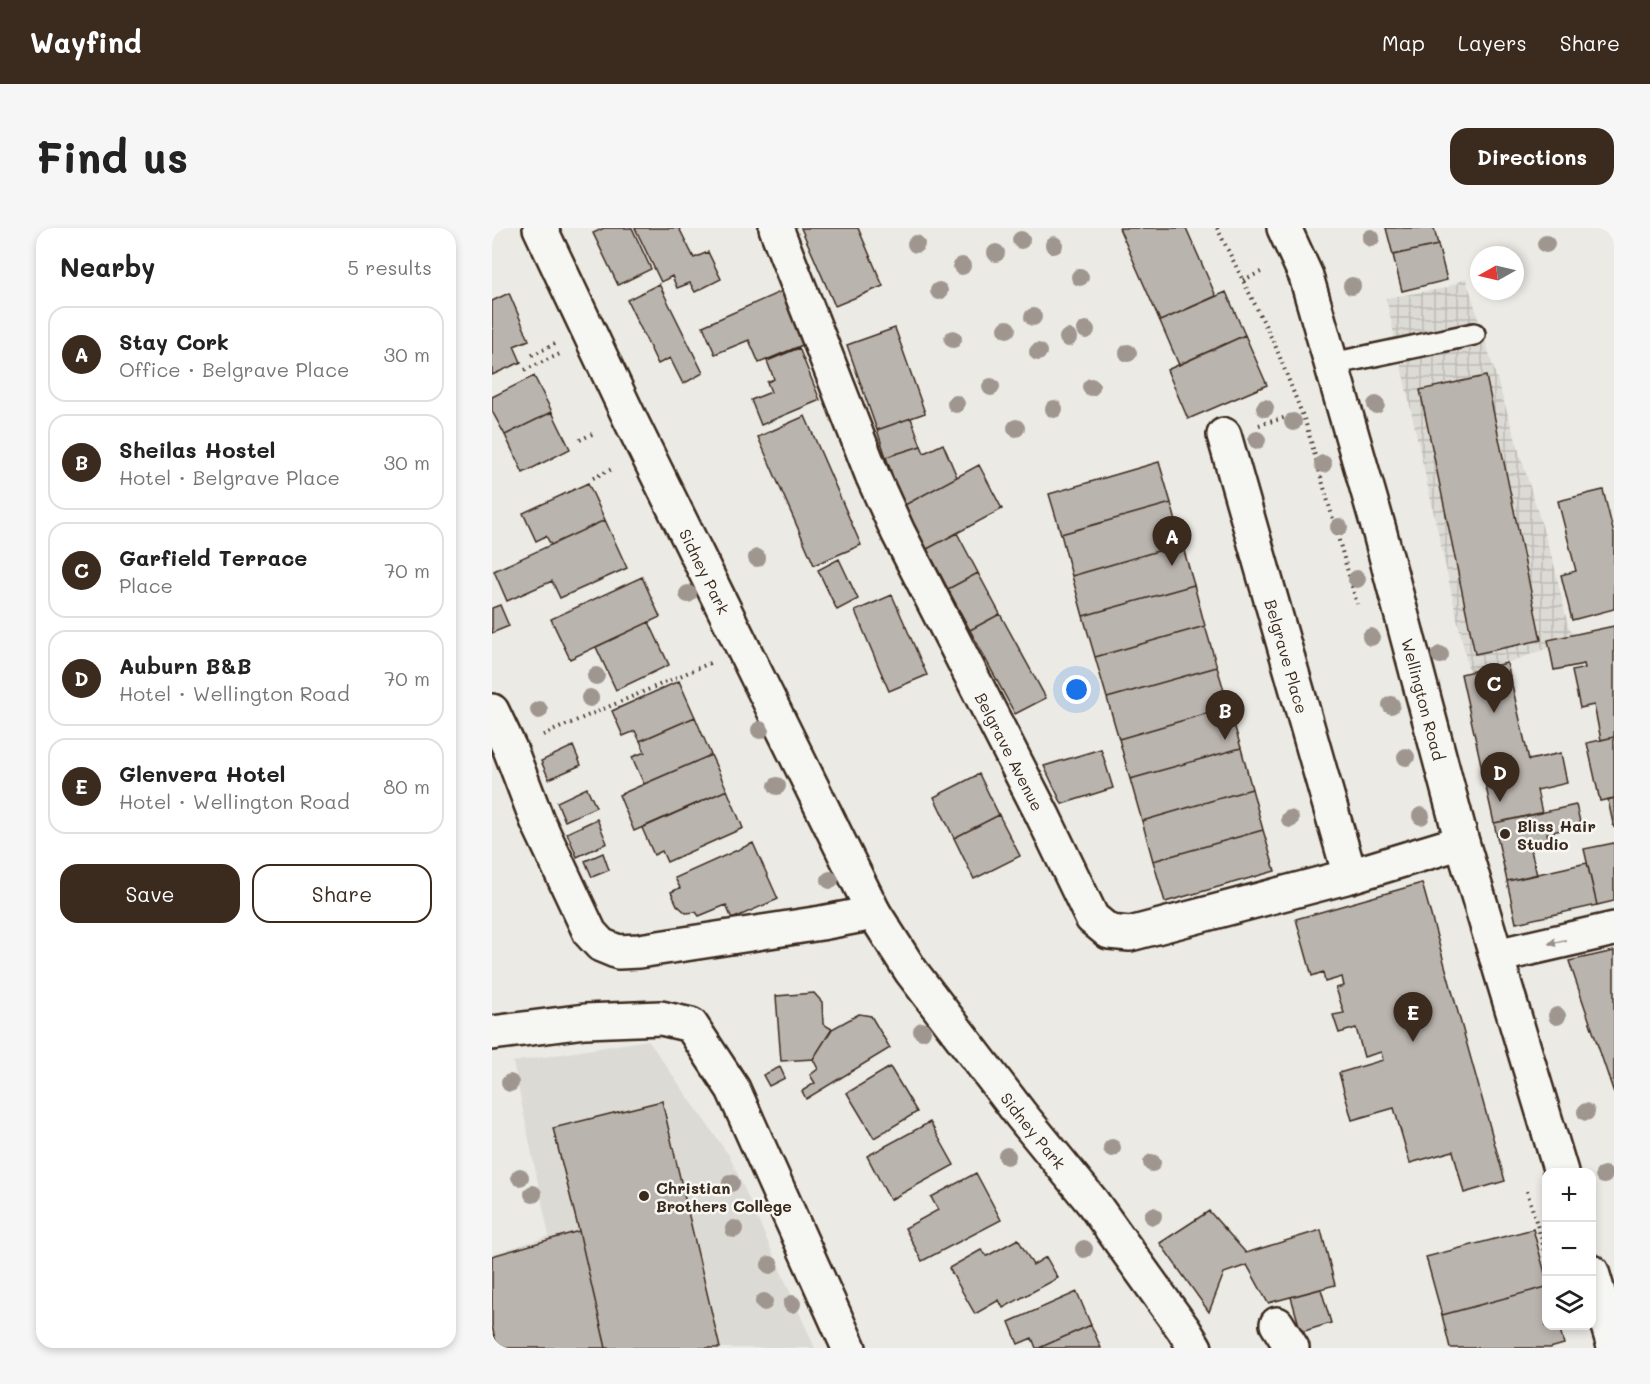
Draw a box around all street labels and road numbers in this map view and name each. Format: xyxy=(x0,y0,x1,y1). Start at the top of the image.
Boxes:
street label: Sidney Park xyxy=(675,525,735,617)
street label: Belgrave Place xyxy=(1261,597,1313,716)
street label: Wellington Road xyxy=(1398,636,1450,762)
street label: Belgrave Avenue xyxy=(971,689,1049,814)
street label: Sidney Park xyxy=(997,1088,1071,1173)

